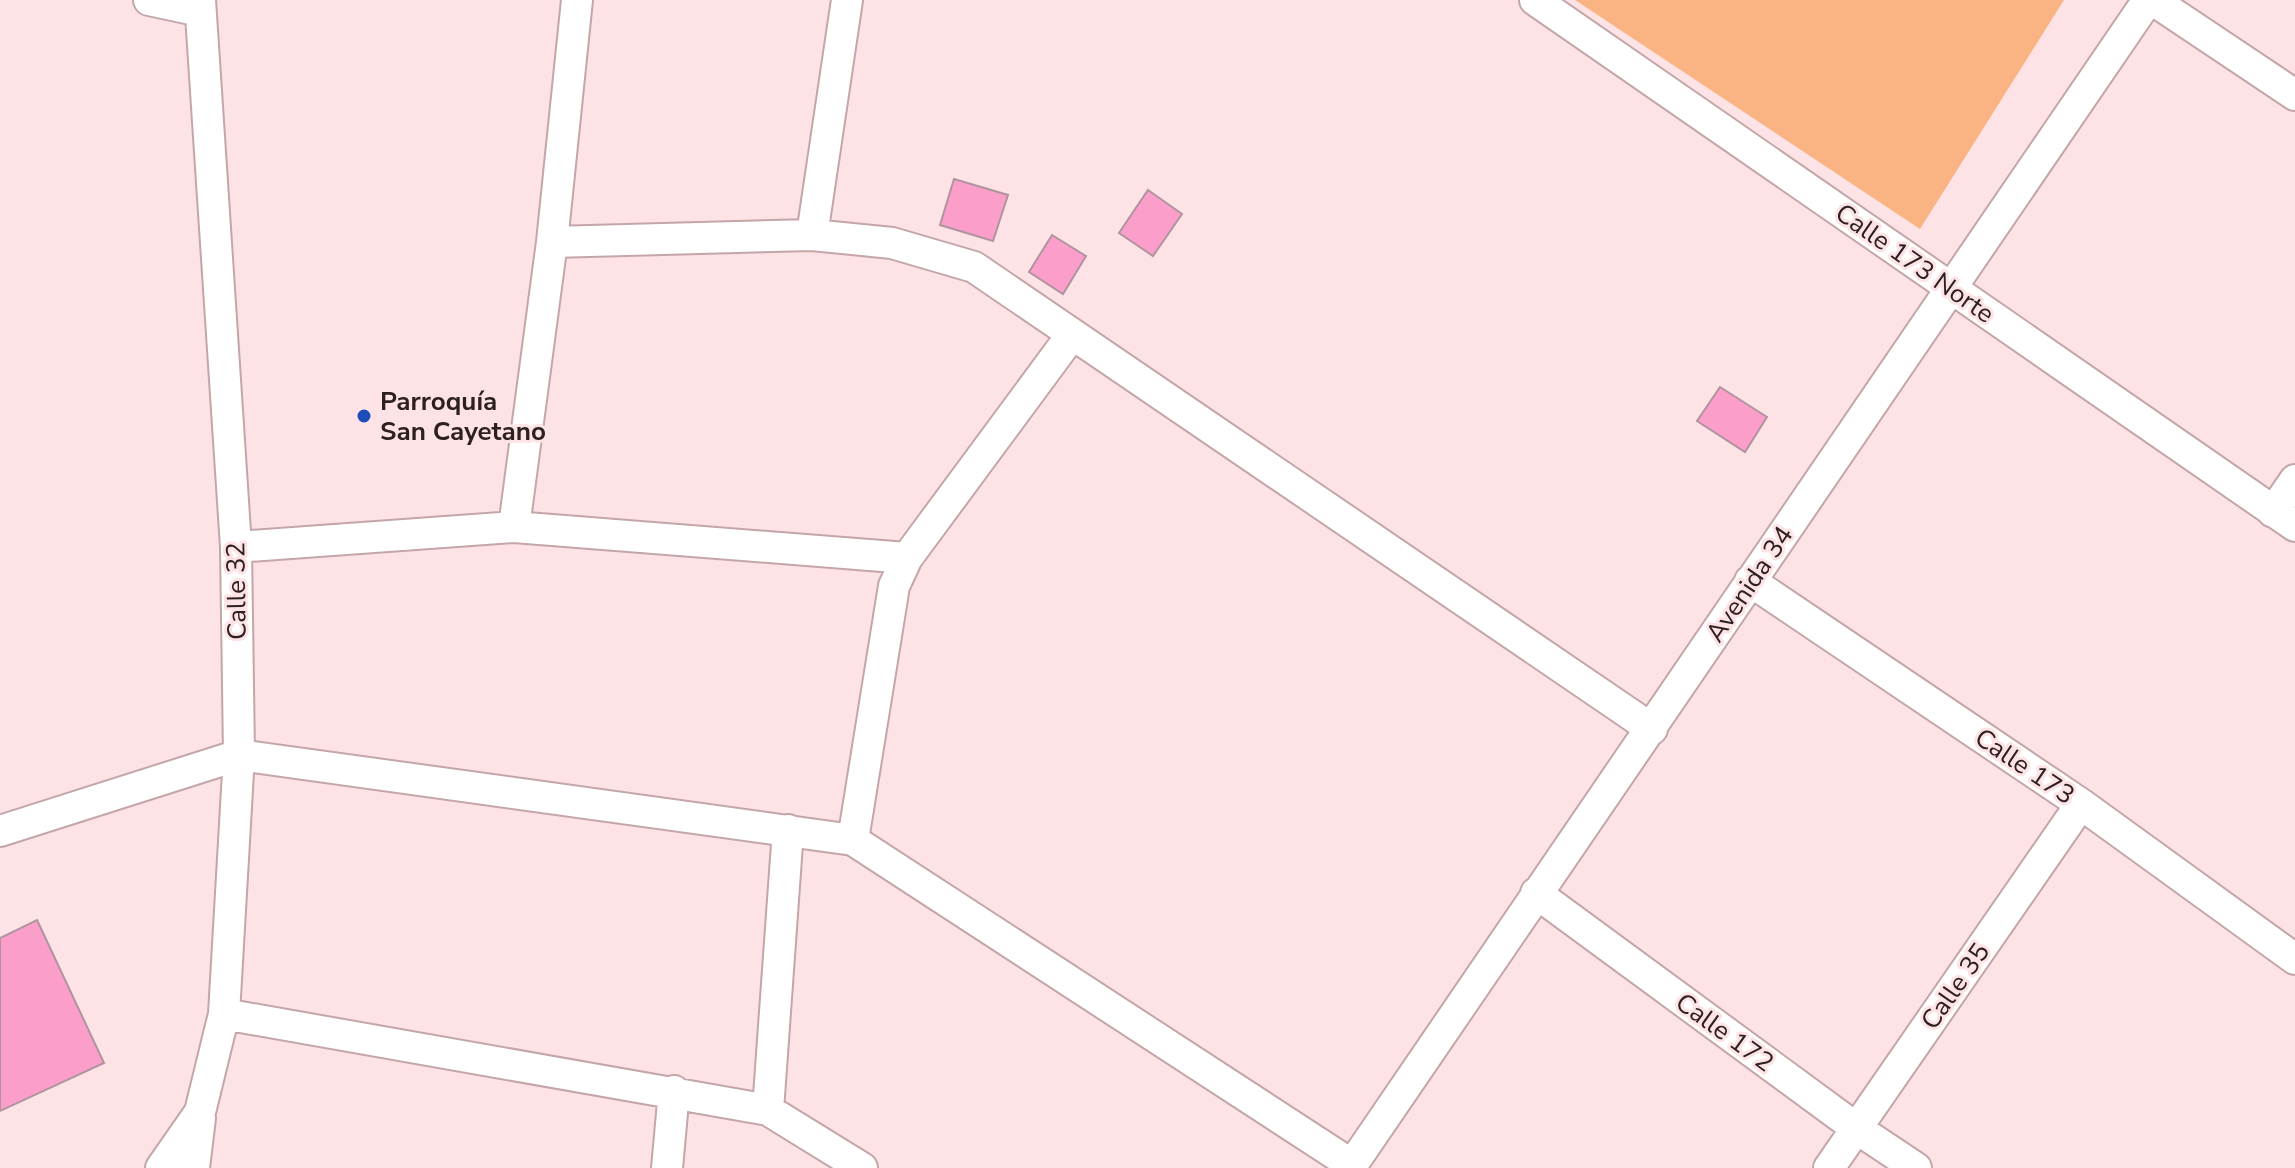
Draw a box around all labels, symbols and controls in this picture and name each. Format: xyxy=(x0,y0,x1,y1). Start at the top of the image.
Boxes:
street label: Calle 173 Norte xyxy=(1828,196,2001,331)
place label: Parroquía San Cayetano xyxy=(380,384,546,449)
marker: Parroquía San Cayetano xyxy=(355,407,373,425)
street label: Avenida 34 xyxy=(1698,519,1801,649)
street label: Calle 32 xyxy=(218,542,255,640)
street label: Calle 173 xyxy=(1968,720,2082,813)
street label: Calle 35 xyxy=(1913,936,1998,1036)
street label: Calle 172 xyxy=(1669,985,1781,1080)

